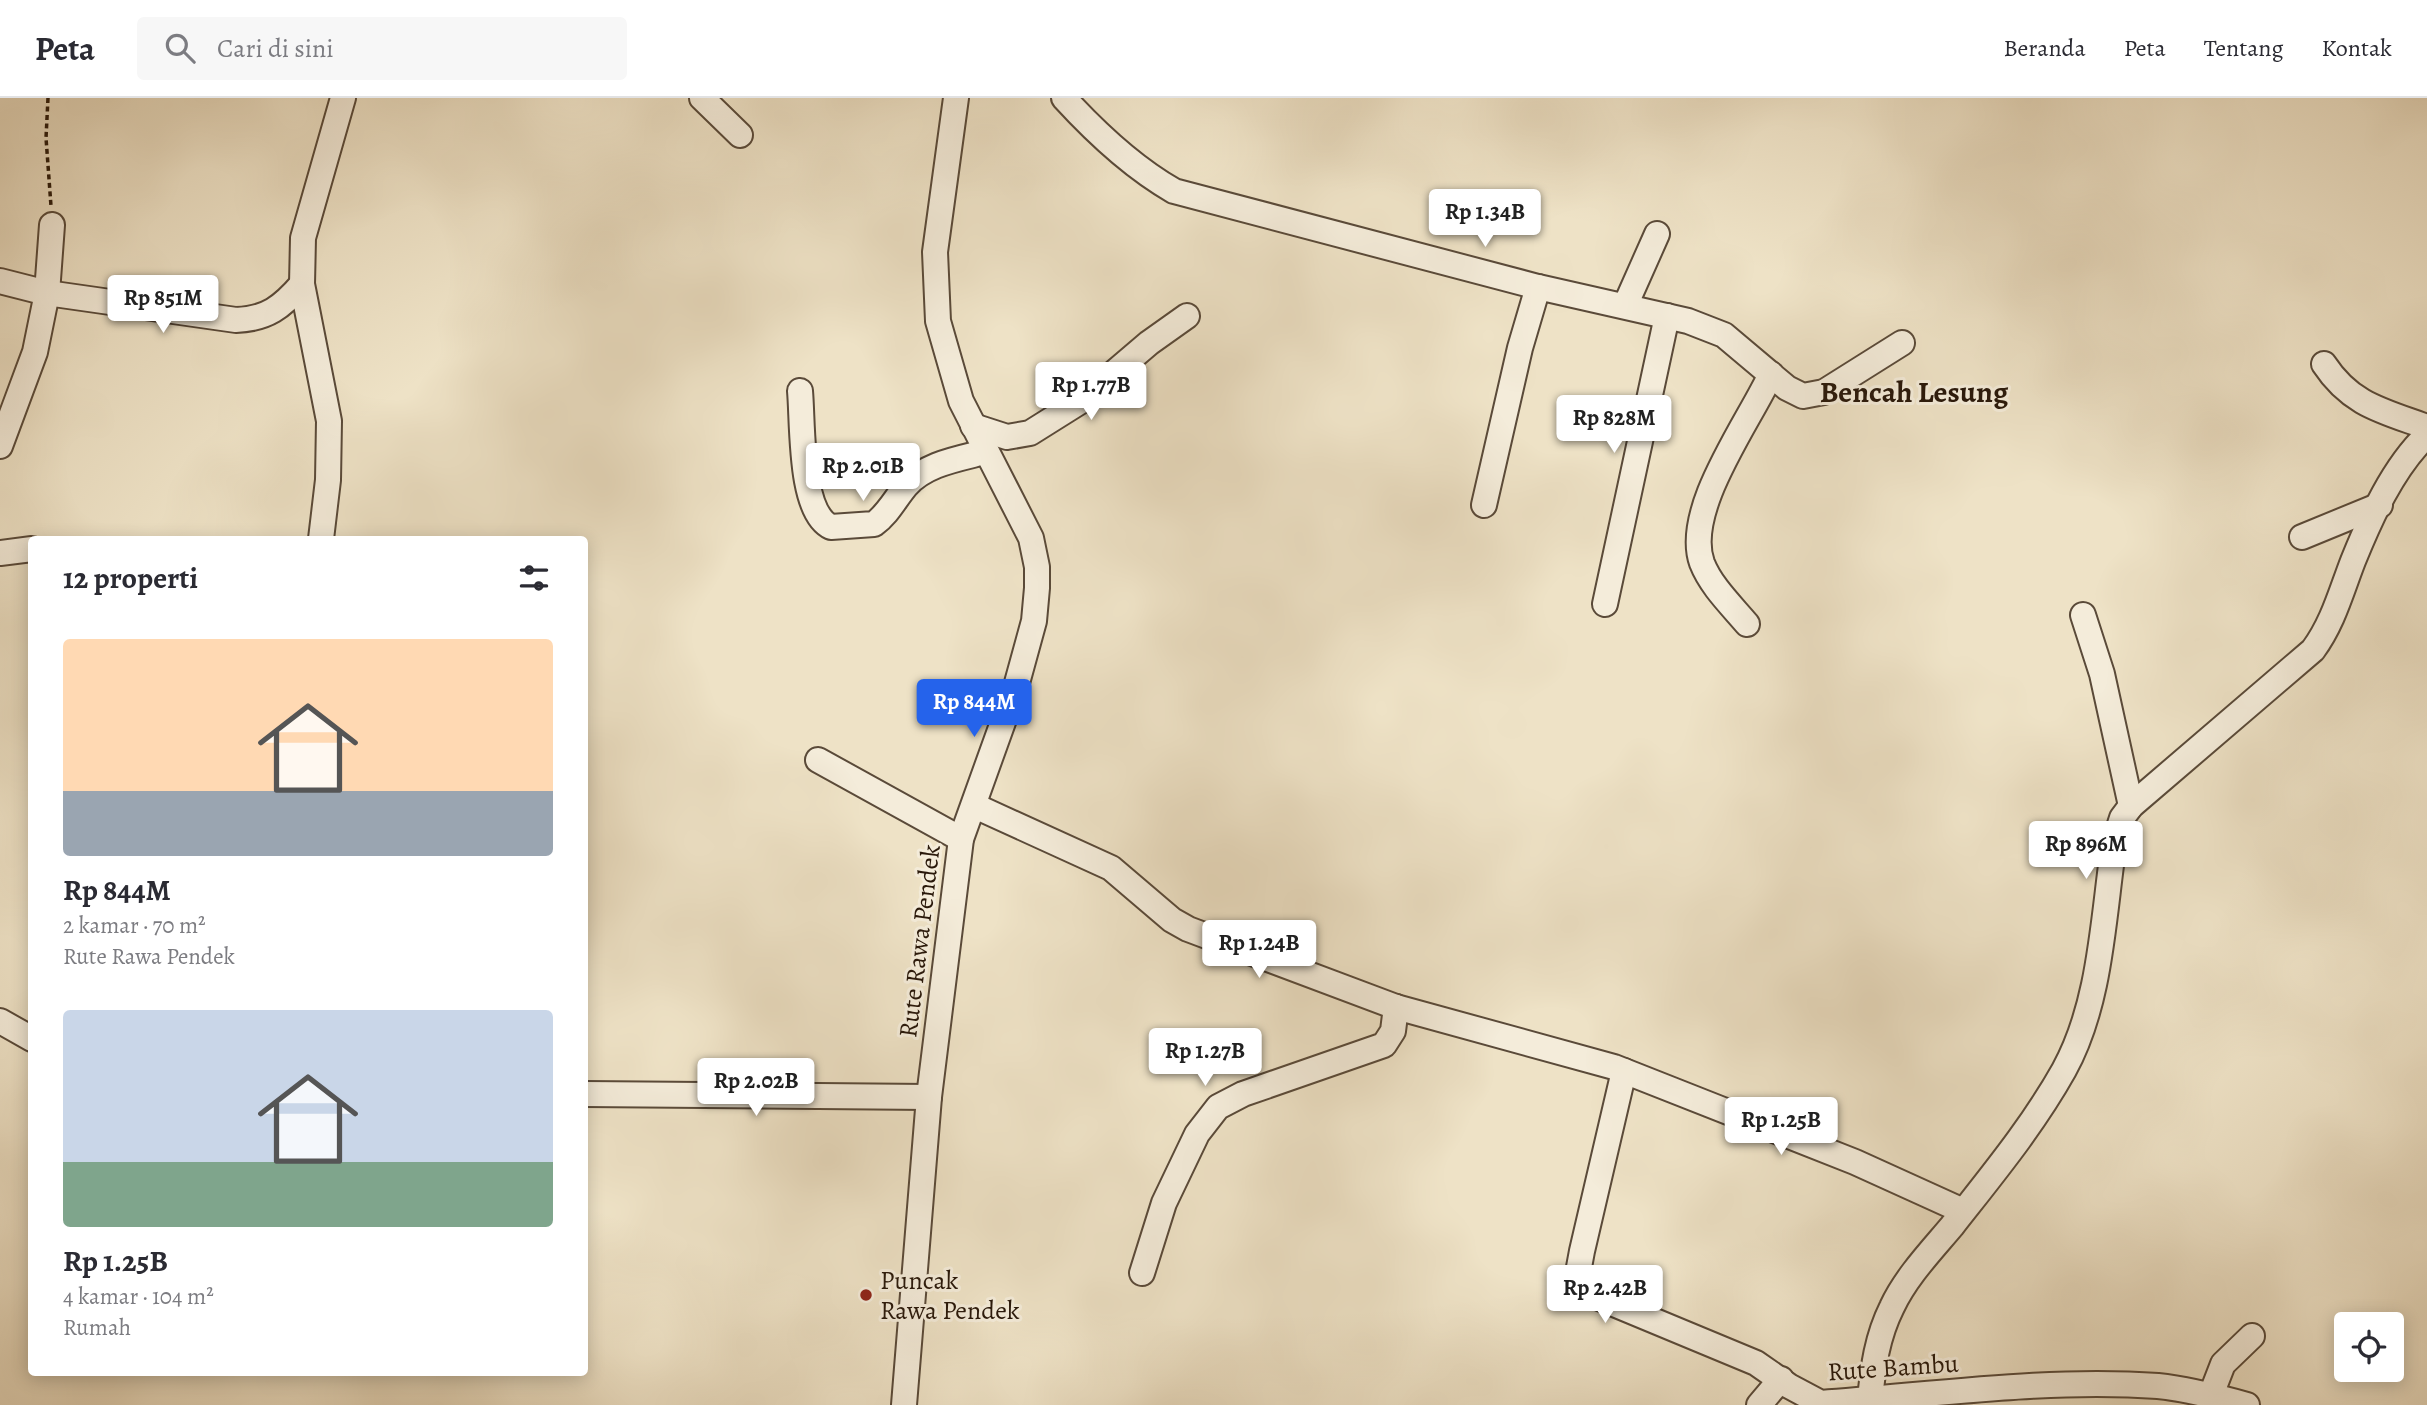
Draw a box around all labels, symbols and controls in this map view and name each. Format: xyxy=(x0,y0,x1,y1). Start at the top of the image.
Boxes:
search box xyxy=(137,17,627,80)
text: Peta xyxy=(35,26,95,71)
icon: search xyxy=(161,29,199,67)
text: Cari di sini xyxy=(217,31,334,66)
text: Beranda xyxy=(2003,32,2086,64)
text: Peta xyxy=(2124,32,2166,64)
text: Tentang xyxy=(2204,32,2284,64)
text: Kontak xyxy=(2322,32,2392,64)
pin: Rp 1.34B xyxy=(1413,190,1557,249)
text: Rp 1.34B xyxy=(1445,196,1525,227)
pin: Rp 851M xyxy=(98,275,228,335)
text: Rp 851M xyxy=(123,282,203,313)
pin: Rp 1.77B xyxy=(1019,362,1163,422)
text: Rp 1.77B xyxy=(1051,369,1131,400)
district label: Bencah Lesung xyxy=(1820,372,2009,412)
pin: Rp 828M xyxy=(1549,396,1679,455)
text: Rp 828M xyxy=(1572,402,1656,433)
pin: Rp 2.01B xyxy=(791,444,935,503)
text: Rp 2.01B xyxy=(822,450,904,481)
text: 12 properti xyxy=(63,558,198,598)
icon: filters xyxy=(515,559,553,597)
pin: Rp 844M xyxy=(909,680,1039,739)
icon: home xyxy=(245,685,371,811)
text: Rp 844M xyxy=(933,686,1015,717)
pin: Rp 896M xyxy=(2021,822,2151,881)
text: Rp 896M xyxy=(2045,828,2127,859)
street label: Rute Rawa Pendek xyxy=(890,842,949,1040)
text: Rp 844M xyxy=(63,870,171,910)
text: 2 kamar · 70 m² xyxy=(63,910,206,941)
pin: Rp 1.24B xyxy=(1187,920,1331,980)
text: Rp 1.24B xyxy=(1218,927,1300,958)
text: Rute Rawa Pendek xyxy=(63,941,235,972)
pin: Rp 1.27B xyxy=(1133,1028,1277,1088)
text: Rp 1.27B xyxy=(1165,1035,1245,1066)
icon: home xyxy=(245,1056,371,1182)
pin: Rp 2.02B xyxy=(684,1058,828,1118)
text: Rp 2.02B xyxy=(713,1065,799,1096)
pin: Rp 1.25B xyxy=(1709,1098,1853,1157)
text: Rp 1.25B xyxy=(1741,1104,1821,1135)
text: Rp 1.25B xyxy=(63,1241,168,1281)
place label: Puncak Rawa Pendek xyxy=(880,1263,1020,1328)
pin: Rp 2.42B xyxy=(1533,1266,1677,1325)
text: Rp 2.42B xyxy=(1563,1272,1647,1303)
text: 4 kamar · 104 m² xyxy=(63,1281,214,1312)
marker: Puncak Rawa Pendek xyxy=(858,1287,874,1303)
text: Rumah xyxy=(63,1312,131,1343)
map controls xyxy=(2334,1312,2404,1382)
button: locate xyxy=(2334,1312,2404,1382)
street label: Rute Bambu xyxy=(1826,1345,1961,1390)

